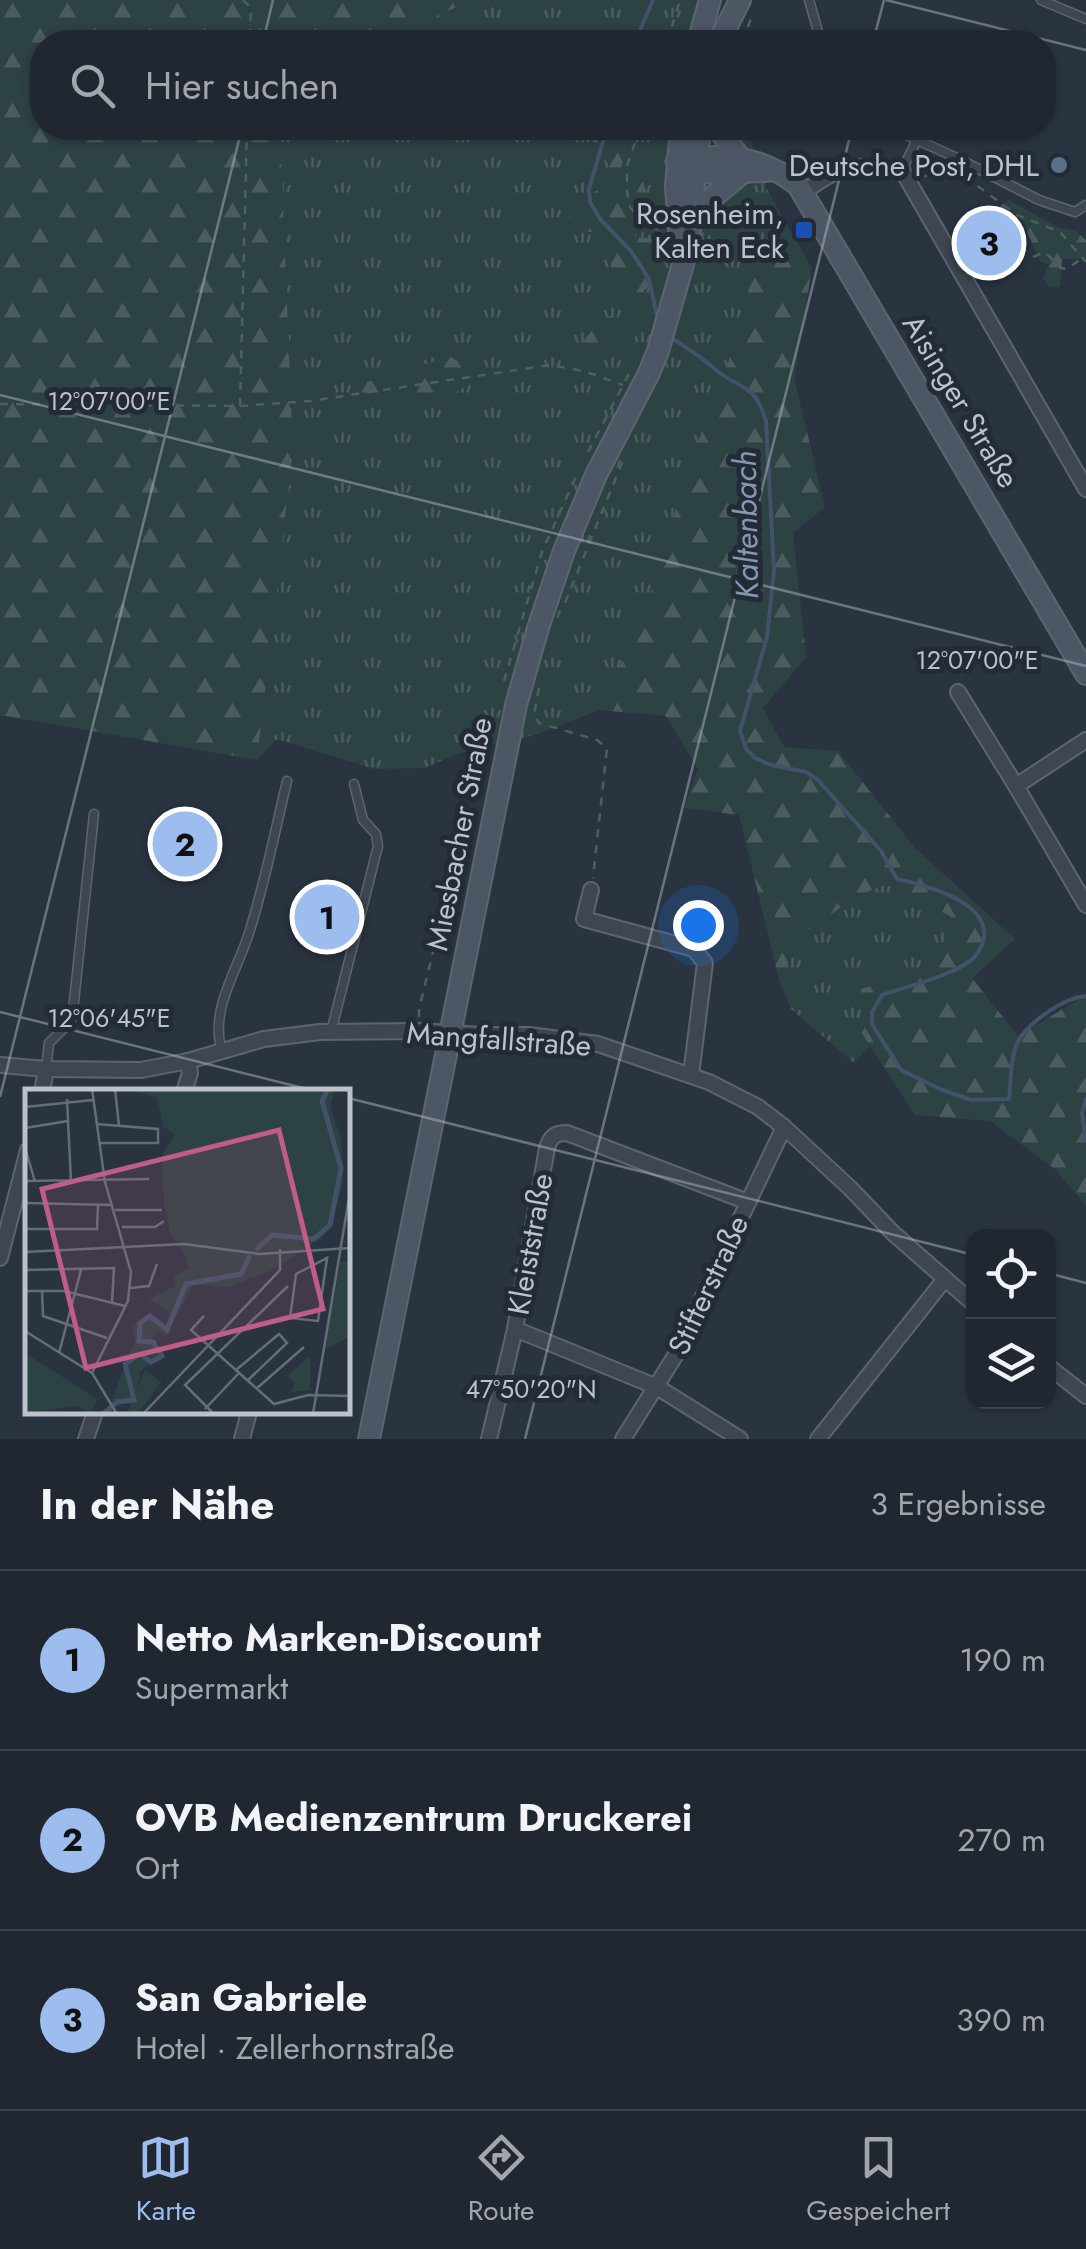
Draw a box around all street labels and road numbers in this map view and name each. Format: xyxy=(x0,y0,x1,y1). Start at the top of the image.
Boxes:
street label: Aisinger Straße xyxy=(892,306,1030,496)
street label: Miesbacher Straße xyxy=(415,714,503,954)
street label: Mangfallstraße xyxy=(405,1011,593,1067)
street label: Kleiststraße xyxy=(496,1170,564,1318)
street label: Stifterstraße xyxy=(657,1208,759,1362)

